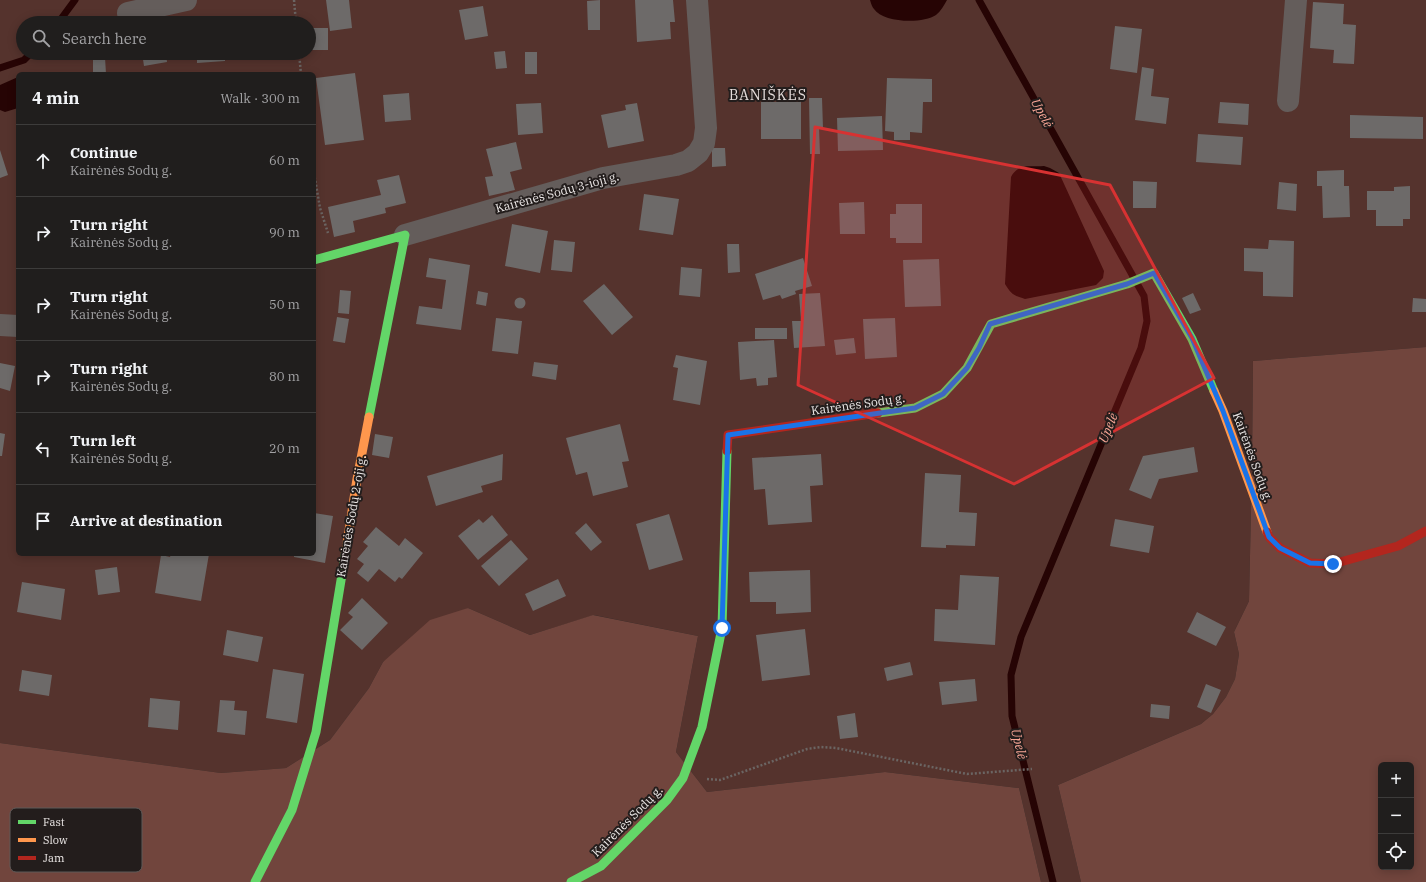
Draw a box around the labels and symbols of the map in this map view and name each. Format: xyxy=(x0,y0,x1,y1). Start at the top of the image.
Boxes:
district label: BANIŠKĖS xyxy=(729,85,807,104)
water label: Upelė xyxy=(1027,95,1057,131)
street label: Kairėnės Sodų 3-ioji g. xyxy=(494,168,620,216)
street label: Kairėnės Sodų g. xyxy=(810,390,906,418)
water label: Upelė xyxy=(1094,410,1122,446)
street label: Kairėnės Sodų g. xyxy=(1230,410,1276,504)
street label: Kairėnės Sodų 2-oji g. xyxy=(333,454,369,578)
route end xyxy=(1324,555,1342,573)
route start xyxy=(713,619,731,637)
water label: Upelė xyxy=(1007,727,1031,761)
street label: Kairėnės Sodų g. xyxy=(588,782,666,860)
legend xyxy=(10,808,142,872)
text: Fast xyxy=(43,815,65,829)
text: Slow xyxy=(43,833,68,847)
text: Jam xyxy=(43,851,65,865)

